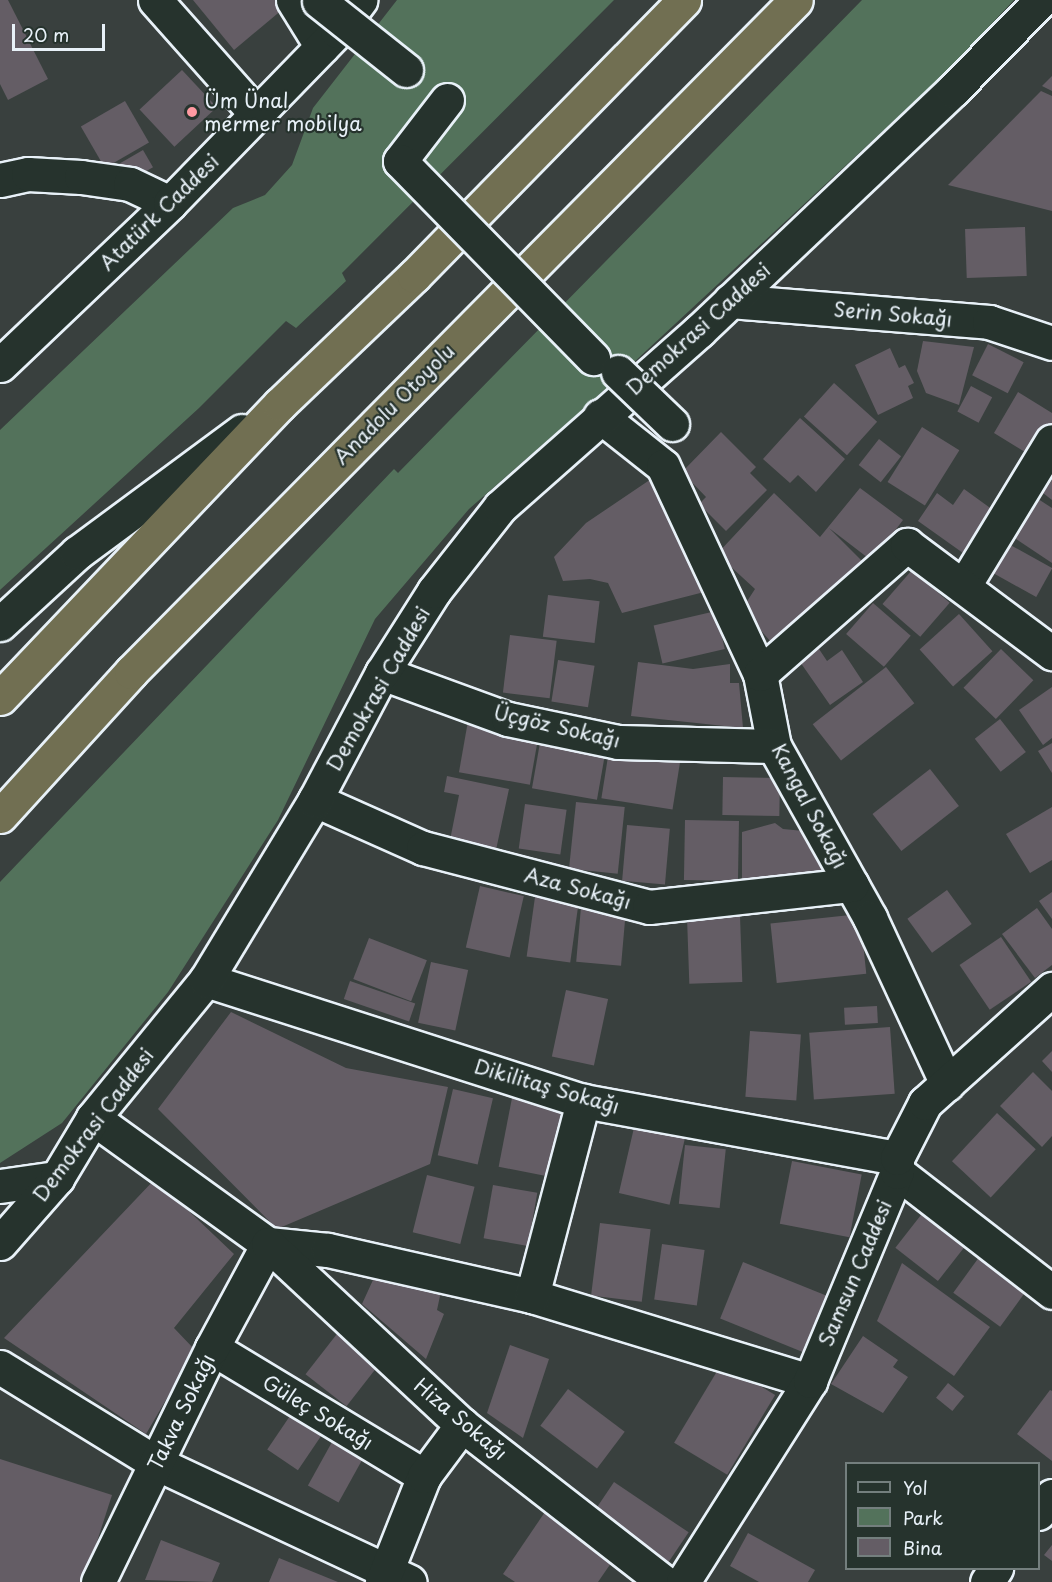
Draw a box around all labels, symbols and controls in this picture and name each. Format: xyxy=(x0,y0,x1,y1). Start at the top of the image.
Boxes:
scale bar xyxy=(15,12,108,50)
text: 20 m xyxy=(23,21,69,48)
place label: Üm Ünal mermer mobilya xyxy=(204,88,362,135)
marker: Üm Ünal mermer mobilya xyxy=(185,105,199,119)
street label: Atatürk Caddesi xyxy=(94,148,224,276)
street label: Demokrasi Caddesi xyxy=(621,258,775,400)
street label: Serin Sokağı xyxy=(832,297,954,331)
street label: Anadolu Otoyolu xyxy=(329,339,459,469)
street label: Demokrasi Caddesi xyxy=(321,603,435,775)
street label: Üçgöz Sokağı xyxy=(492,700,622,752)
street label: Kangal Sokağı xyxy=(767,739,853,873)
street label: Aza Sokağı xyxy=(523,862,633,914)
street label: Demokrasi Caddesi xyxy=(28,1044,158,1206)
street label: Dikilitaş Sokağı xyxy=(471,1054,623,1118)
street label: Samsun Caddesi xyxy=(813,1196,897,1350)
street label: Takva Sokağı xyxy=(142,1349,220,1475)
street label: Güleç Sokağı xyxy=(258,1369,378,1455)
street label: Hiza Sokağı xyxy=(410,1373,512,1465)
legend xyxy=(845,1462,1040,1570)
text: Yol xyxy=(903,1474,928,1501)
text: Park xyxy=(903,1504,943,1531)
text: Bina xyxy=(903,1534,942,1561)

